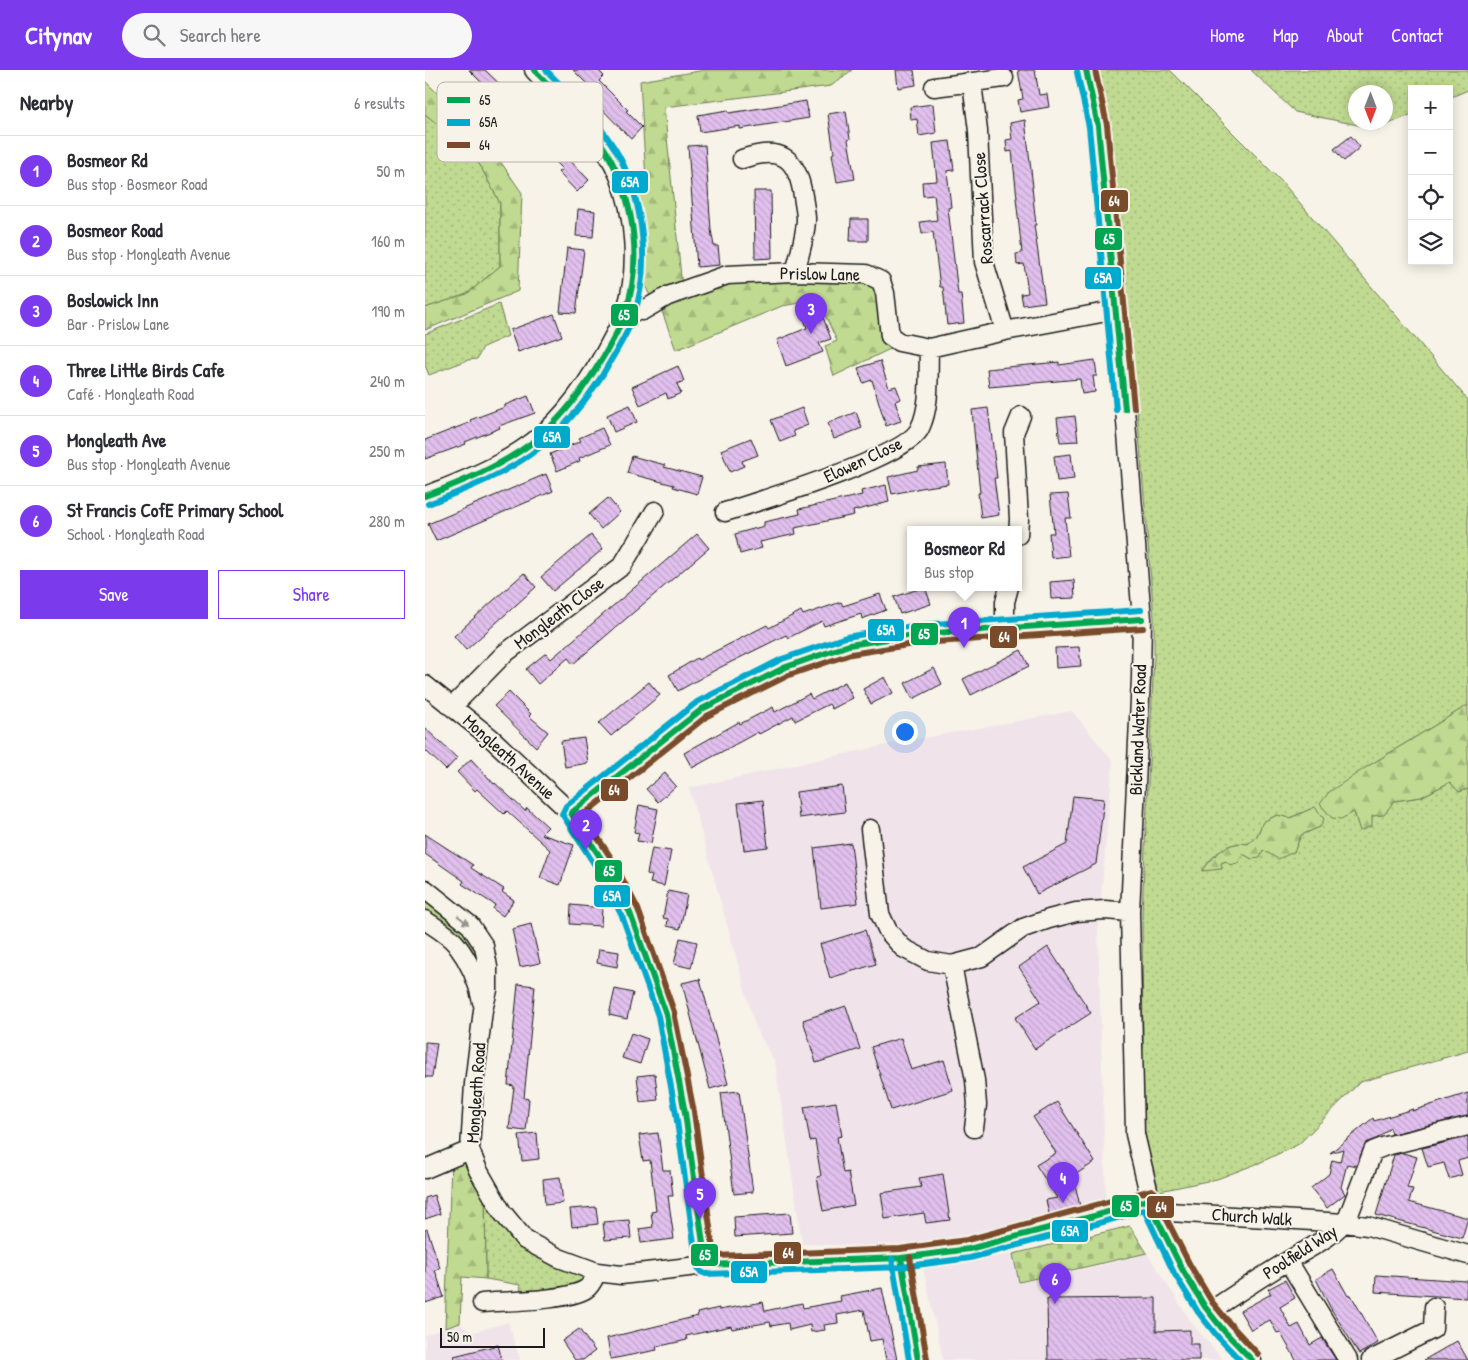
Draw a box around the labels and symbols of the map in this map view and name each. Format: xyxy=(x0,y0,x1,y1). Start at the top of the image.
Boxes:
legend xyxy=(437,82,603,162)
north arrow xyxy=(1348,85,1393,130)
text: 65 xyxy=(479,90,491,109)
text: 65A xyxy=(479,112,498,131)
text: 64 xyxy=(479,135,490,154)
street label: Roscarrack Close xyxy=(966,151,999,265)
line badge: 65A xyxy=(611,170,649,194)
text: 65A xyxy=(621,172,639,191)
line badge: 64 xyxy=(1100,189,1129,213)
text: 64 xyxy=(1109,191,1120,210)
line badge: 65 xyxy=(1094,227,1123,251)
text: 65 xyxy=(1103,229,1115,248)
street label: Prislow Lane xyxy=(780,260,860,287)
line badge: 65A xyxy=(1084,266,1122,290)
text: 65A xyxy=(1094,268,1112,287)
pin: 3 xyxy=(795,293,827,334)
line badge: 65 xyxy=(610,303,639,327)
text: 65 xyxy=(618,305,630,324)
line badge: 65A xyxy=(533,425,571,449)
text: 65A xyxy=(543,427,561,446)
street label: Elowen Close xyxy=(820,431,906,489)
street label: Mongleath Close xyxy=(508,570,609,655)
pin: 1 xyxy=(948,607,980,648)
line badge: 65A xyxy=(867,618,905,642)
text: 65A xyxy=(877,620,895,639)
line badge: 65 xyxy=(910,622,939,646)
text: 65 xyxy=(918,624,930,643)
line badge: 64 xyxy=(989,625,1018,649)
text: 64 xyxy=(999,627,1010,646)
street label: Bickland Water Road xyxy=(1123,664,1152,796)
street label: Mongleath Avenue xyxy=(458,708,561,805)
your location xyxy=(892,719,918,745)
line badge: 64 xyxy=(600,778,629,802)
text: 64 xyxy=(609,780,620,799)
pin: 2 xyxy=(570,809,602,850)
line badge: 65 xyxy=(594,859,623,883)
text: 65 xyxy=(603,861,615,880)
line badge: 65A xyxy=(593,884,631,908)
text: 65A xyxy=(603,886,621,905)
one-way arrow xyxy=(456,914,469,925)
street label: Mongleath Road xyxy=(460,1042,491,1144)
pin: 4 xyxy=(1047,1162,1079,1203)
pin: 5 xyxy=(684,1178,716,1219)
line badge: 65 xyxy=(1111,1194,1140,1218)
line badge: 64 xyxy=(1146,1195,1175,1219)
text: 65 xyxy=(1120,1196,1132,1215)
text: 64 xyxy=(1156,1197,1167,1216)
street label: Church Walk xyxy=(1211,1201,1294,1232)
street label: Poolfield Way xyxy=(1258,1218,1342,1285)
line badge: 65A xyxy=(1051,1219,1089,1243)
text: 65A xyxy=(1061,1221,1079,1240)
line badge: 64 xyxy=(773,1241,802,1265)
line badge: 65 xyxy=(690,1243,719,1267)
text: 64 xyxy=(783,1243,794,1262)
text: 65 xyxy=(699,1245,711,1264)
line badge: 65A xyxy=(730,1260,768,1284)
text: 65A xyxy=(740,1262,758,1281)
pin: 6 xyxy=(1039,1263,1071,1304)
scale bar xyxy=(440,1325,545,1348)

